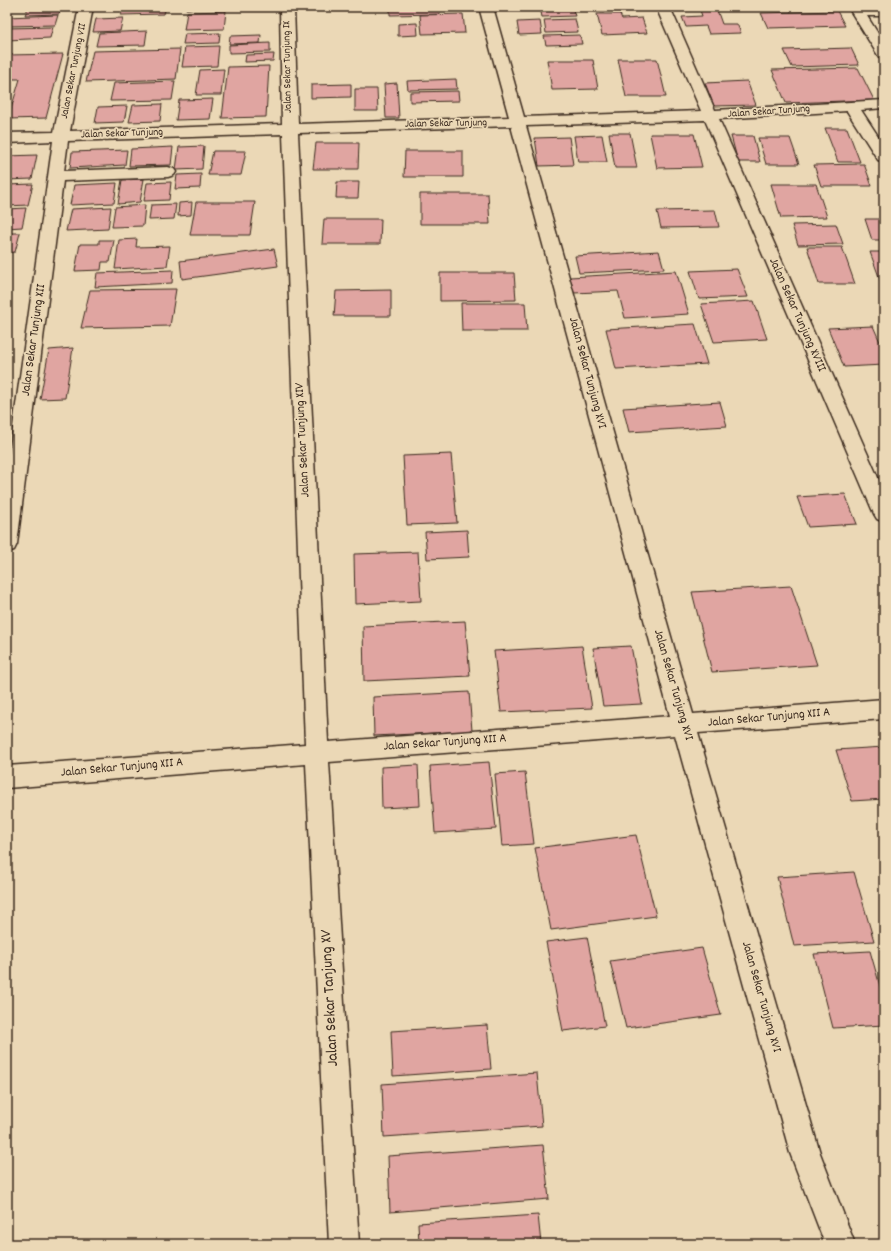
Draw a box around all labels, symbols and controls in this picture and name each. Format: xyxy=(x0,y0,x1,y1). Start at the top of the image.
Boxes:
street label: Jalan Sekar Tunjung VII xyxy=(57,21,91,120)
street label: Jalan Sekar Tunjung IX xyxy=(279,21,297,113)
street label: Jalan Sekar Tunjung xyxy=(727,101,811,123)
street label: Jalan Sekar Tunjung xyxy=(405,115,487,133)
street label: Jalan Sekar Tunjung xyxy=(81,125,164,143)
street label: Jalan Sekar Tunjung XVIII xyxy=(763,255,831,375)
street label: Jalan Sekar Tunjung XII xyxy=(17,283,51,397)
street label: Jalan Sekar Tunjung XVI xyxy=(563,315,611,431)
street label: Jalan Sekar Tunjung XIV xyxy=(290,381,315,498)
street label: Jalan Sekar Tunjung XVI xyxy=(648,627,698,743)
street label: Jalan Sekar Tunjung XII A xyxy=(707,703,831,733)
street label: Jalan Sekar Tunjung XII A xyxy=(383,729,507,757)
street label: Jalan Sekar Tunjung XII A xyxy=(60,753,184,783)
street label: Jalan Sekar Tanjung XV xyxy=(315,929,345,1067)
street label: Jalan Sekar Tunjung XVI xyxy=(736,939,786,1055)

